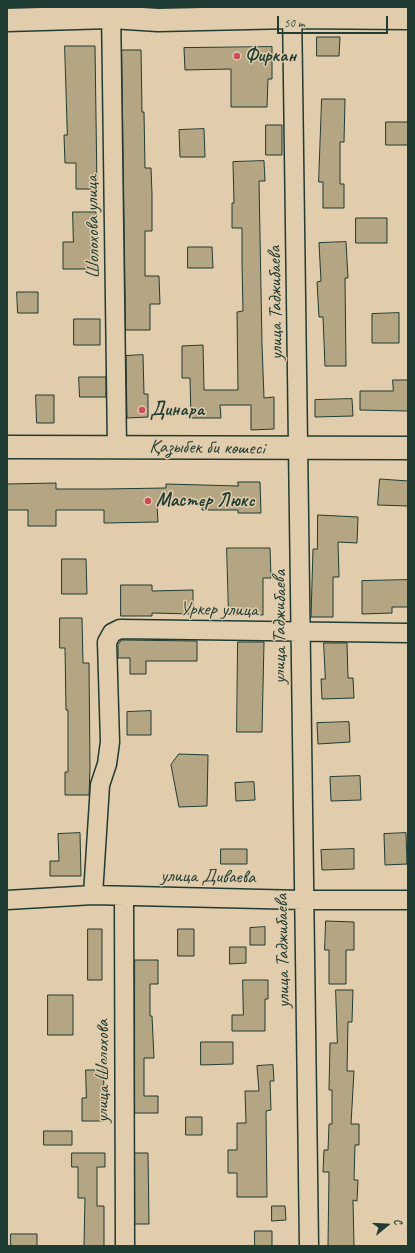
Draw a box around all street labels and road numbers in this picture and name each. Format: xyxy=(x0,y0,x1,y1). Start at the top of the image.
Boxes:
street label: Шолохова улица xyxy=(81,175,105,279)
street label: улица Таджибаева xyxy=(264,246,288,360)
street label: Қазыбек би көшесі xyxy=(149,436,265,460)
street label: улица Таджибаева xyxy=(269,570,291,684)
street label: Уркер улица xyxy=(180,598,258,622)
street label: улица Диваева xyxy=(160,865,256,889)
street label: улица Таджибаева xyxy=(271,894,295,1008)
street label: улица Шолохова xyxy=(92,1019,114,1123)

